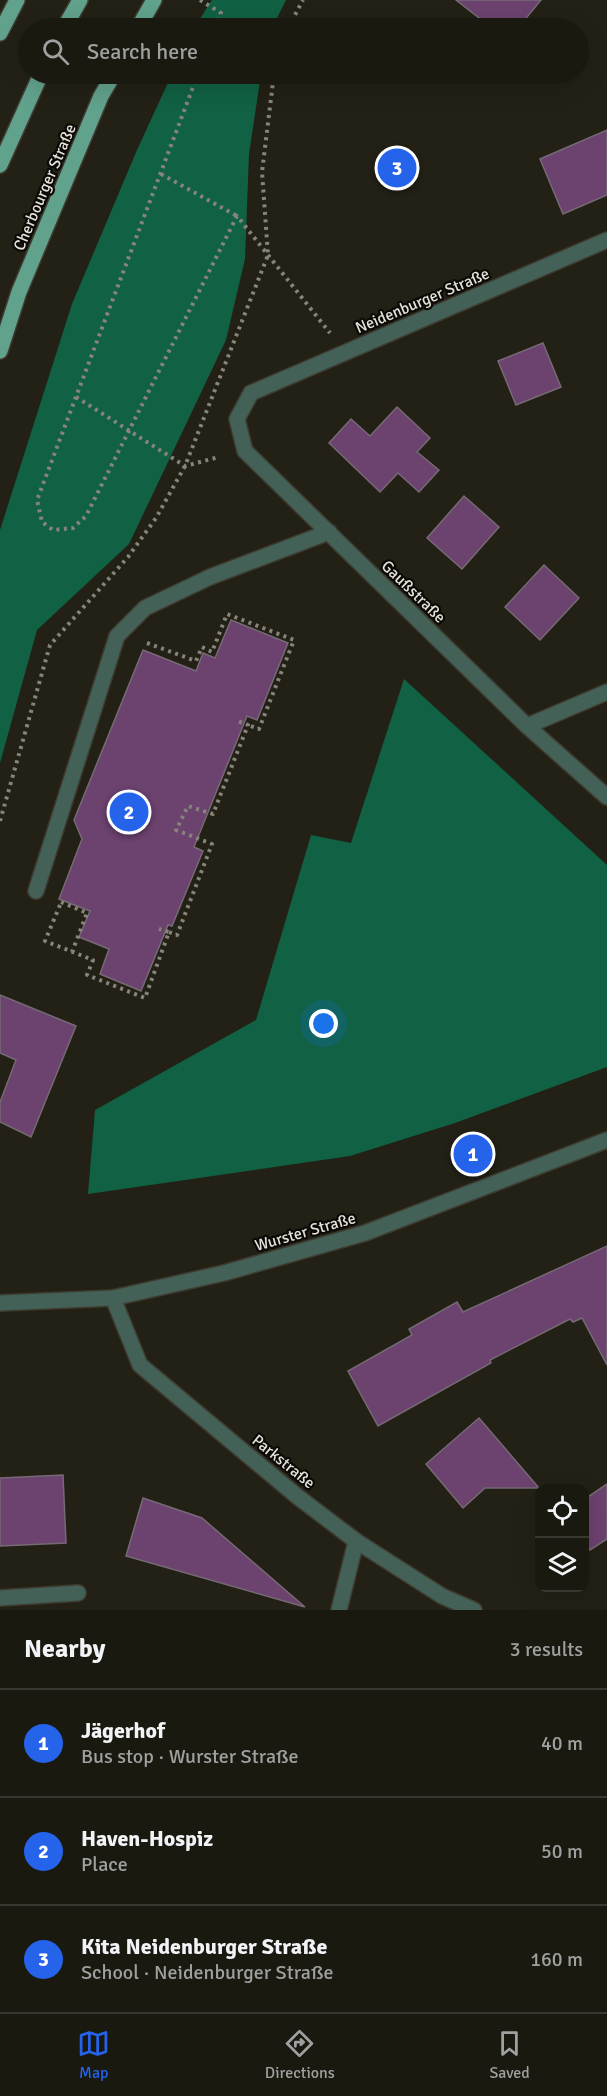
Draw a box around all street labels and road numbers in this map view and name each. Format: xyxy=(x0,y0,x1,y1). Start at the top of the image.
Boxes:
street label: Cherbourger Straße xyxy=(9,121,81,254)
street label: Neidenburger Straße xyxy=(352,264,492,338)
street label: Gaußstraße xyxy=(377,556,450,627)
street label: Wurster Straße xyxy=(253,1208,358,1256)
street label: Parkstraße xyxy=(248,1430,319,1493)

